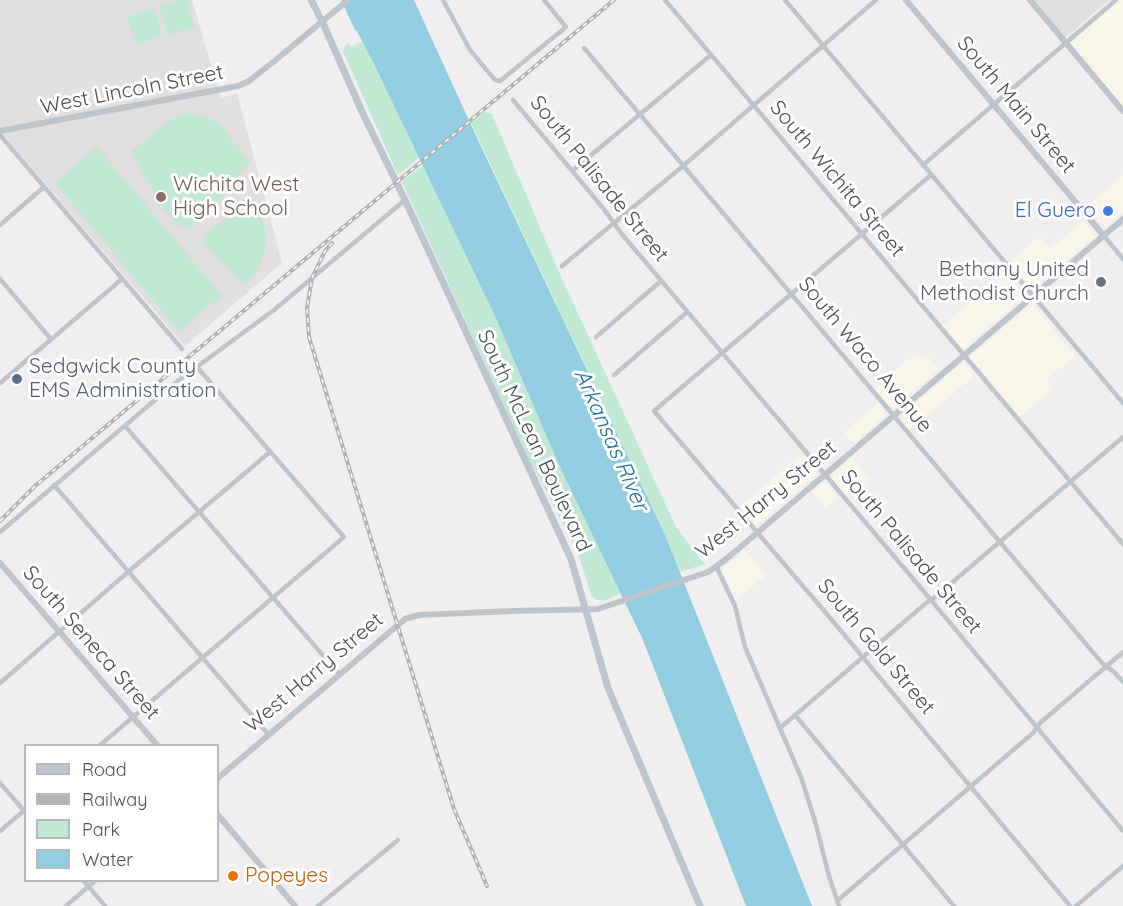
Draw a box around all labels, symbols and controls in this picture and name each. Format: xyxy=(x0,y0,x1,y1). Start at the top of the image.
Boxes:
street label: South Main Street xyxy=(951,31,1081,179)
street label: West Lincoln Street xyxy=(38,60,226,120)
street label: South Palisade Street xyxy=(524,91,674,267)
street label: South Wichita Street xyxy=(764,96,910,262)
place label: Wichita West High School xyxy=(173,172,299,222)
marker: Wichita West High School xyxy=(154,190,168,204)
place label: El Guero xyxy=(1015,198,1096,224)
marker: El Guero xyxy=(1101,204,1115,218)
place label: Bethany United Methodist Church xyxy=(920,257,1089,307)
street label: South Waco Avenue xyxy=(793,272,937,438)
marker: Bethany United Methodist Church xyxy=(1094,275,1108,289)
street label: South McLean Boulevard xyxy=(471,326,597,556)
place label: Sedgwick County EMS Administration xyxy=(29,354,216,404)
water label: Arkansas River xyxy=(568,365,654,515)
marker: Sedgwick County EMS Administration xyxy=(10,372,24,386)
street label: West Harry Street xyxy=(691,436,841,564)
street label: South Palisade Street xyxy=(835,465,987,639)
street label: South Seneca Street xyxy=(17,561,165,725)
street label: South Gold Street xyxy=(812,574,940,720)
street label: West Harry Street xyxy=(239,608,389,738)
legend xyxy=(24,744,219,882)
text: Road xyxy=(82,758,127,781)
text: Railway xyxy=(82,788,148,811)
text: Park xyxy=(82,818,120,841)
text: Water xyxy=(82,848,133,871)
place label: Popeyes xyxy=(245,863,328,889)
marker: Popeyes xyxy=(226,869,240,883)

